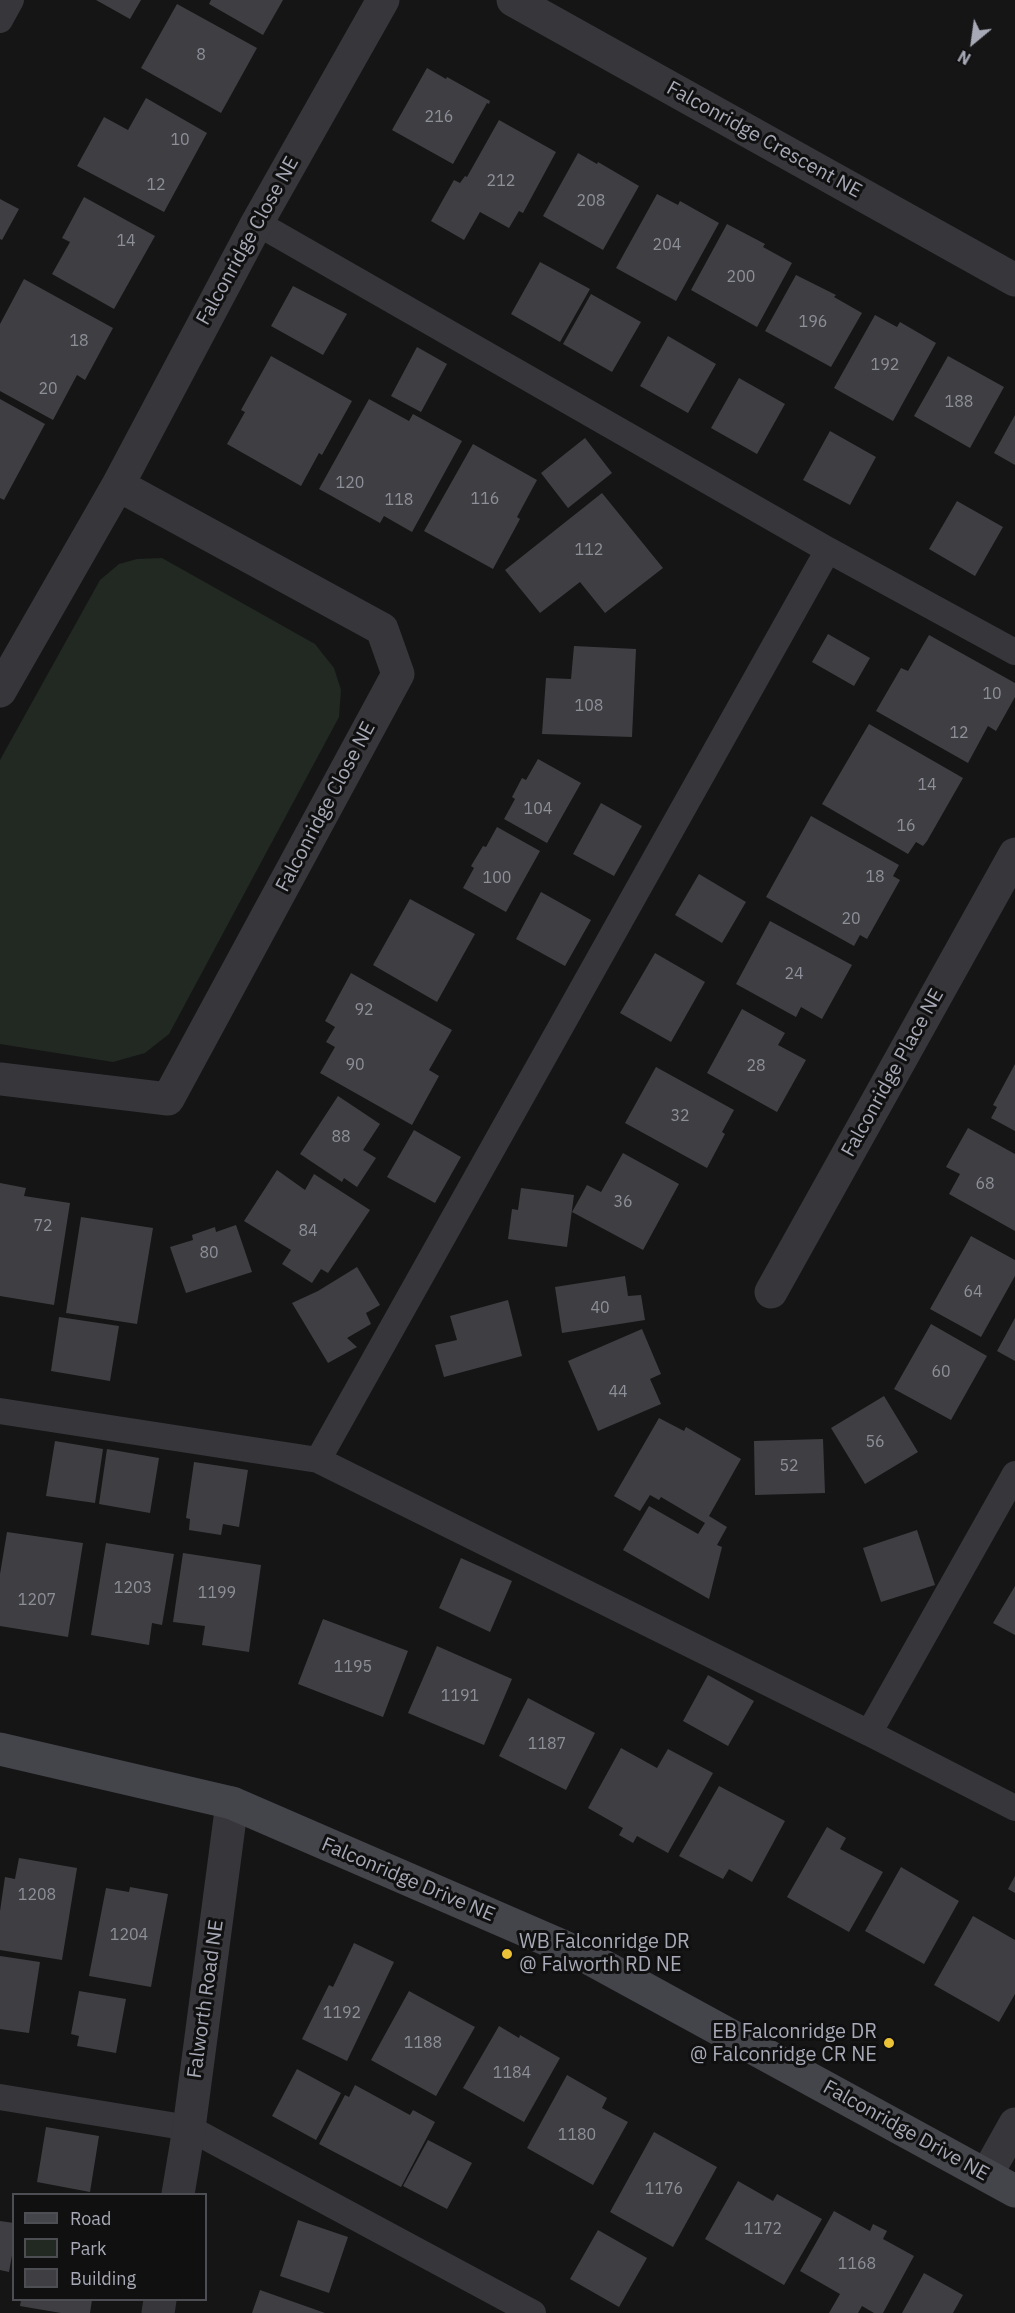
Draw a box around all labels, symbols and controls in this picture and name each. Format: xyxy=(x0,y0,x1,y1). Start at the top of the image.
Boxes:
north arrow xyxy=(943,12,1003,72)
house number: 8 xyxy=(196,45,206,65)
text: N xyxy=(954,46,974,69)
street label: Falconridge Crescent NE xyxy=(662,76,866,204)
house number: 216 xyxy=(425,107,453,127)
house number: 10 xyxy=(170,130,190,150)
street label: Falconridge Close NE xyxy=(192,152,304,330)
house number: 212 xyxy=(487,171,515,191)
house number: 12 xyxy=(146,175,166,195)
house number: 208 xyxy=(577,191,605,211)
house number: 14 xyxy=(116,231,136,251)
house number: 204 xyxy=(653,235,681,255)
house number: 200 xyxy=(727,267,755,287)
house number: 196 xyxy=(799,312,827,332)
house number: 18 xyxy=(69,331,89,351)
house number: 192 xyxy=(871,355,899,375)
house number: 20 xyxy=(38,379,58,399)
house number: 188 xyxy=(945,392,973,412)
house number: 120 xyxy=(336,473,364,493)
house number: 116 xyxy=(471,489,499,509)
house number: 118 xyxy=(385,490,413,510)
house number: 112 xyxy=(575,540,603,560)
house number: 10 xyxy=(982,684,1002,704)
house number: 108 xyxy=(575,696,603,716)
street label: Falconridge Close NE xyxy=(271,718,381,896)
house number: 12 xyxy=(949,723,969,743)
house number: 14 xyxy=(917,775,937,795)
house number: 104 xyxy=(524,799,552,819)
house number: 16 xyxy=(896,816,916,836)
house number: 18 xyxy=(865,867,885,887)
house number: 100 xyxy=(483,868,511,888)
house number: 20 xyxy=(841,909,861,929)
house number: 24 xyxy=(784,964,804,984)
street label: Falconridge Place NE xyxy=(837,985,949,1161)
house number: 92 xyxy=(354,1000,374,1020)
house number: 90 xyxy=(345,1055,365,1075)
house number: 28 xyxy=(746,1056,766,1076)
house number: 32 xyxy=(670,1106,690,1126)
house number: 88 xyxy=(331,1127,351,1147)
house number: 68 xyxy=(975,1174,995,1194)
house number: 36 xyxy=(613,1192,633,1212)
house number: 72 xyxy=(33,1216,53,1236)
house number: 84 xyxy=(298,1221,318,1241)
house number: 80 xyxy=(199,1243,219,1263)
house number: 64 xyxy=(963,1282,983,1302)
house number: 40 xyxy=(590,1298,610,1318)
house number: 60 xyxy=(931,1362,951,1382)
house number: 44 xyxy=(608,1382,628,1402)
house number: 56 xyxy=(865,1432,885,1452)
house number: 52 xyxy=(779,1456,799,1476)
house number: 1203 xyxy=(114,1578,152,1598)
house number: 1199 xyxy=(198,1583,236,1603)
house number: 1207 xyxy=(18,1590,56,1610)
house number: 1195 xyxy=(334,1657,372,1677)
house number: 1191 xyxy=(441,1686,479,1706)
house number: 1187 xyxy=(528,1734,566,1754)
street label: Falconridge Drive NE xyxy=(318,1833,498,1927)
house number: 1208 xyxy=(18,1885,56,1905)
street label: Falworth Road NE xyxy=(183,1918,229,2080)
house number: 1204 xyxy=(110,1925,148,1945)
place label: WB Falconridge DR @ Falworth RD NE xyxy=(519,1930,690,1977)
marker: WB Falconridge DR @ Falworth RD NE xyxy=(500,1947,514,1961)
house number: 1192 xyxy=(323,2003,361,2023)
place label: EB Falconridge DR @ Falconridge CR NE xyxy=(690,2020,877,2067)
house number: 1188 xyxy=(404,2033,442,2053)
marker: EB Falconridge DR @ Falconridge CR NE xyxy=(882,2036,896,2050)
house number: 1184 xyxy=(493,2063,531,2083)
street label: Falconridge Drive NE xyxy=(819,2075,993,2187)
house number: 1180 xyxy=(558,2125,596,2145)
house number: 1176 xyxy=(645,2179,683,2199)
legend xyxy=(12,2193,207,2301)
text: Road xyxy=(70,2207,111,2230)
house number: 1172 xyxy=(744,2219,782,2239)
text: Park xyxy=(70,2237,106,2260)
house number: 1168 xyxy=(838,2254,876,2274)
text: Building xyxy=(70,2267,136,2290)

